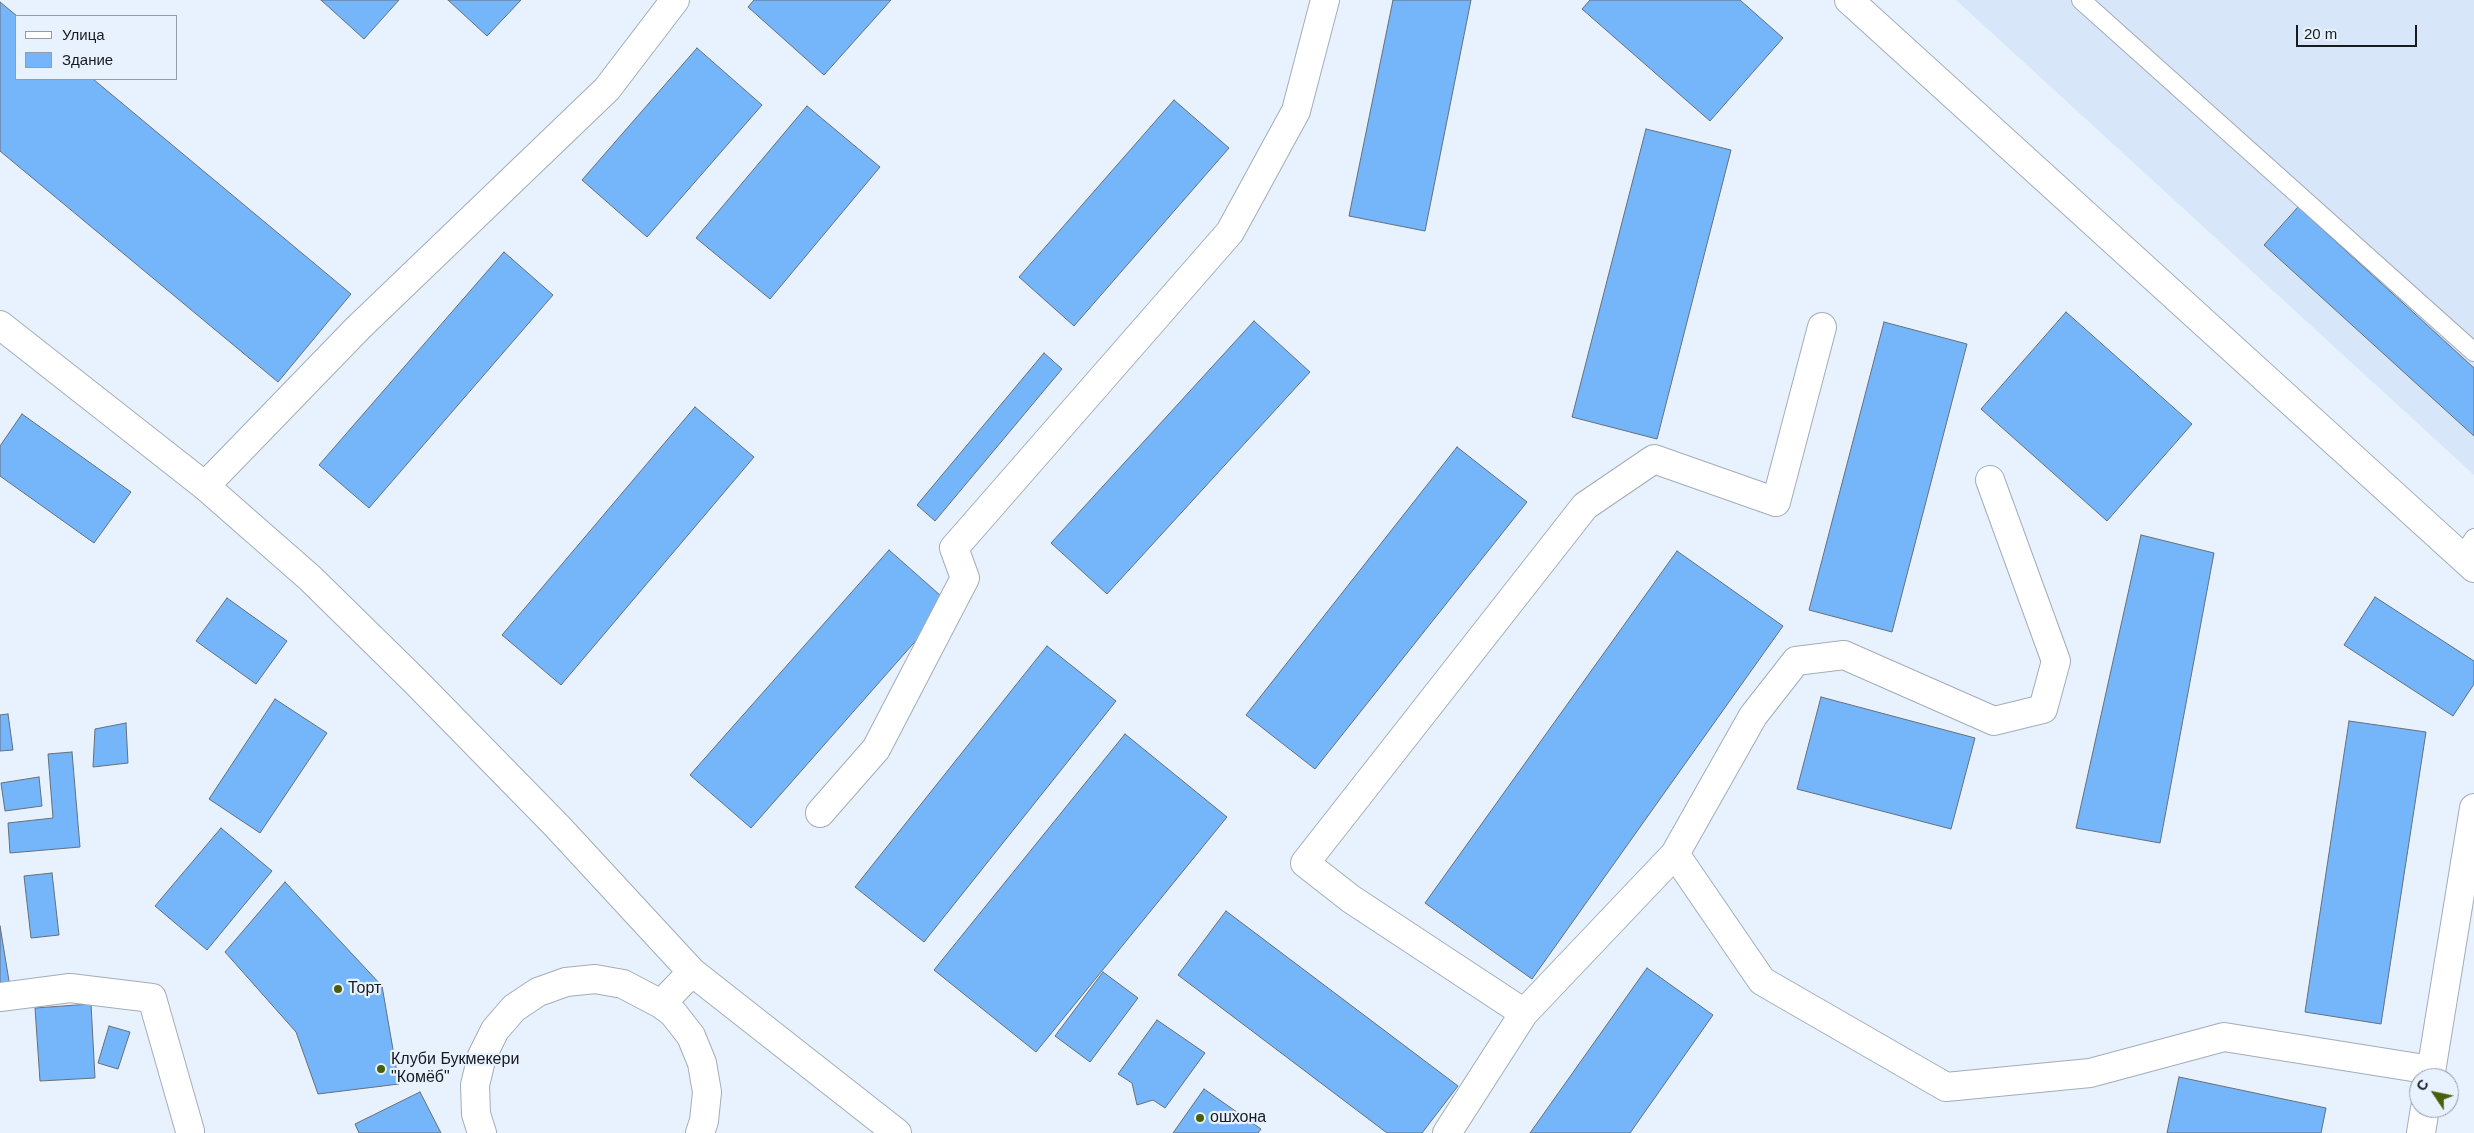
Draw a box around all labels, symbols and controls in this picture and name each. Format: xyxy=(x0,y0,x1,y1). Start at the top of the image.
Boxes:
legend xyxy=(15,15,178,80)
scale bar xyxy=(2299,15,2420,47)
text: 20 m xyxy=(2304,25,2337,42)
text: Улица xyxy=(62,26,105,43)
text: Здание xyxy=(62,51,113,68)
place label: Торт xyxy=(348,979,381,999)
marker: Торт xyxy=(332,983,344,995)
place label: Клуби Букмекери "Комёб" xyxy=(391,1050,519,1088)
marker: Клуби Букмекери "Комёб" xyxy=(375,1063,387,1075)
north arrow xyxy=(2409,1068,2459,1118)
text: С xyxy=(2413,1077,2432,1094)
place label: ошхона xyxy=(1210,1108,1266,1128)
marker: ошхона xyxy=(1194,1112,1206,1124)

